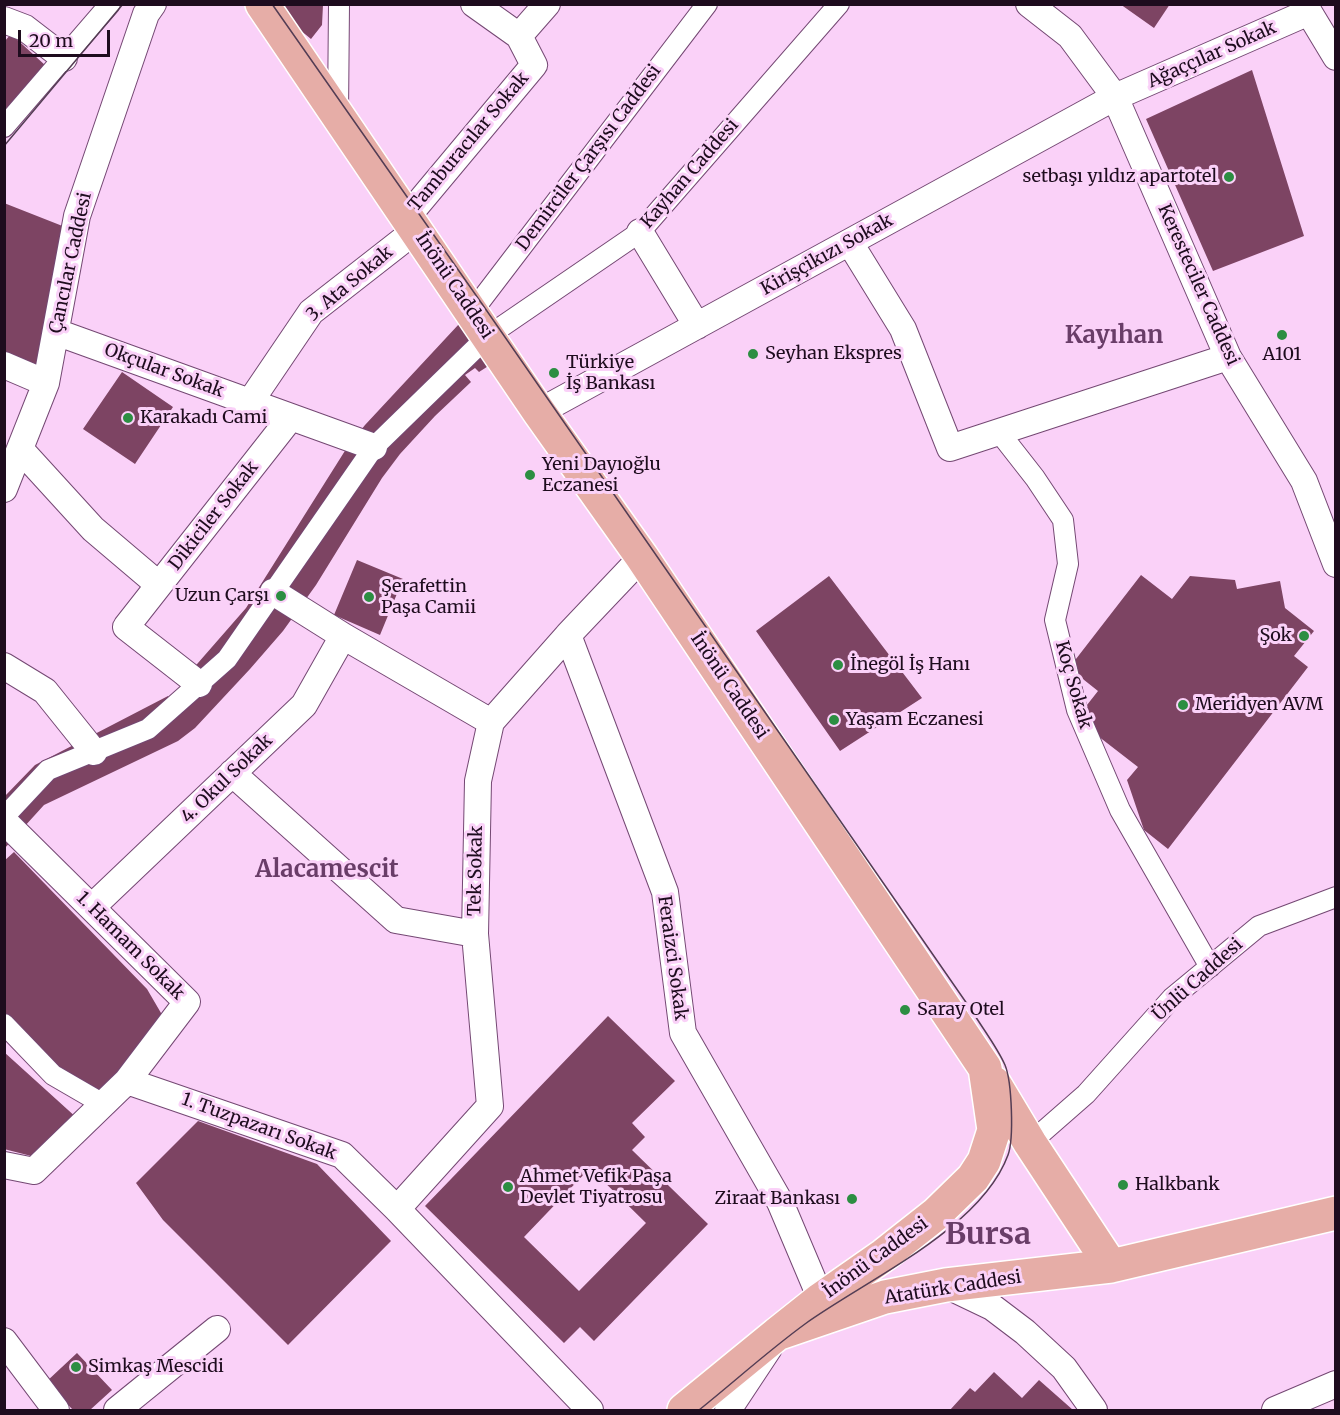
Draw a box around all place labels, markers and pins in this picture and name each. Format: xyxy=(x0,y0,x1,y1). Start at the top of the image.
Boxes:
place label: setbaşı yıldız apartotel xyxy=(1023,166,1217,188)
marker: setbaşı yıldız apartotel xyxy=(1222,170,1236,184)
marker: A101 xyxy=(1275,328,1289,342)
place label: Seyhan Ekspres xyxy=(765,343,902,365)
place label: A101 xyxy=(1263,344,1301,366)
marker: Seyhan Ekspres xyxy=(746,347,760,361)
place label: Türkiye İş Bankası xyxy=(566,352,655,394)
marker: Türkiye İş Bankası xyxy=(547,366,561,380)
place label: Karakadı Cami xyxy=(140,407,267,429)
marker: Karakadı Cami xyxy=(121,411,135,425)
place label: Yeni Dayıoğlu Eczanesi xyxy=(542,454,661,496)
marker: Yeni Dayıoğlu Eczanesi xyxy=(523,468,537,482)
place label: Şerafettin Paşa Camii xyxy=(381,576,476,618)
place label: Uzun Çarşı xyxy=(175,585,269,607)
marker: Uzun Çarşı xyxy=(274,589,288,603)
marker: Şerafettin Paşa Camii xyxy=(362,590,376,604)
place label: Şok xyxy=(1259,625,1292,647)
marker: Şok xyxy=(1297,629,1311,643)
place label: İnegöl İş Hanı xyxy=(850,654,970,676)
marker: İnegöl İş Hanı xyxy=(831,658,845,672)
place label: Meridyen AVM xyxy=(1195,694,1323,716)
marker: Meridyen AVM xyxy=(1176,698,1190,712)
place label: Yaşam Eczanesi xyxy=(846,709,983,731)
marker: Yaşam Eczanesi xyxy=(827,713,841,727)
place label: Saray Otel xyxy=(917,999,1005,1021)
marker: Saray Otel xyxy=(898,1003,912,1017)
place label: Ahmet Vefik Paşa Devlet Tiyatrosu xyxy=(520,1166,672,1208)
place label: Halkbank xyxy=(1135,1174,1220,1196)
marker: Halkbank xyxy=(1116,1178,1130,1192)
marker: Ahmet Vefik Paşa Devlet Tiyatrosu xyxy=(501,1180,515,1194)
place label: Ziraat Bankası xyxy=(714,1188,840,1210)
marker: Ziraat Bankası xyxy=(845,1192,859,1206)
place label: Simkaş Mescidi xyxy=(88,1356,224,1378)
marker: Simkaş Mescidi xyxy=(69,1360,83,1374)

